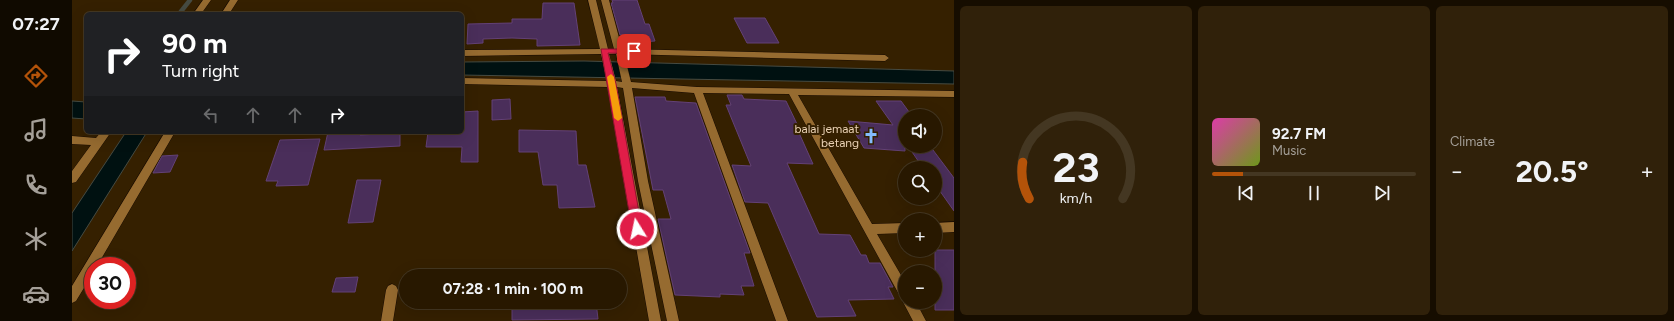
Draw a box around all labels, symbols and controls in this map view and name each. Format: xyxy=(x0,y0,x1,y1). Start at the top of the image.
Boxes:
text: 07:27 xyxy=(12,13,60,35)
text: 90 m xyxy=(162,26,227,60)
icon: right xyxy=(96,28,148,80)
pin xyxy=(617,34,651,68)
icon: arrive xyxy=(623,40,645,62)
text: Turn right xyxy=(162,60,239,82)
icon: directions xyxy=(22,62,50,90)
icon: left xyxy=(200,104,222,126)
icon: ahead xyxy=(242,104,264,126)
icon: ahead xyxy=(284,104,306,126)
icon: right xyxy=(326,104,348,126)
map controls xyxy=(898,109,942,309)
button: sound xyxy=(898,109,942,153)
icon: music xyxy=(22,116,50,144)
place label: balai jemaat betang xyxy=(795,122,859,150)
text: 92.7 FM xyxy=(1272,125,1326,143)
church icon: balai jemaat betang xyxy=(862,127,880,145)
text: Climate xyxy=(1450,134,1495,149)
text: 23 xyxy=(1052,141,1100,191)
text: Music xyxy=(1272,143,1306,158)
text: 20.5° xyxy=(1515,153,1589,190)
text: − xyxy=(1450,158,1464,185)
text: + xyxy=(1640,158,1654,185)
button: search xyxy=(898,161,942,205)
icon: phone xyxy=(22,171,50,199)
icon: previous xyxy=(1235,182,1257,204)
icon: pause xyxy=(1303,182,1325,204)
icon: next xyxy=(1371,182,1393,204)
text: km/h xyxy=(1060,188,1092,206)
position arrow xyxy=(616,208,658,250)
button: + xyxy=(898,213,942,257)
icon: climate xyxy=(22,225,50,253)
speed limit sign: 30 xyxy=(84,257,136,309)
button: − xyxy=(898,265,942,309)
icon: car xyxy=(22,280,50,308)
text: 07:28 · 1 min · 100 m xyxy=(443,280,583,298)

